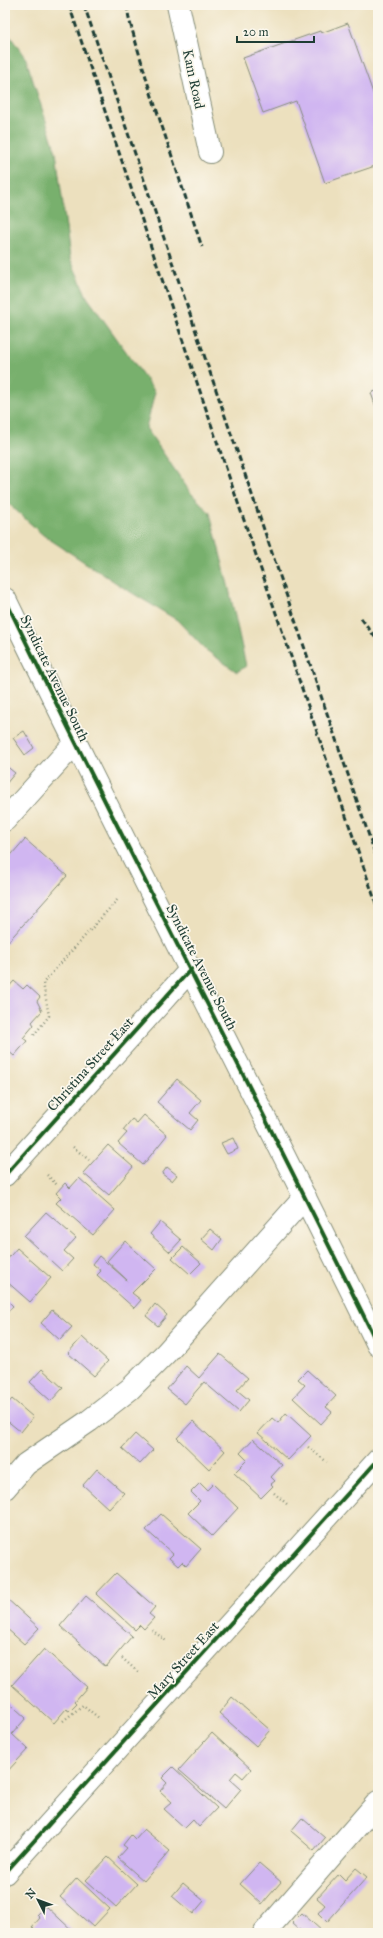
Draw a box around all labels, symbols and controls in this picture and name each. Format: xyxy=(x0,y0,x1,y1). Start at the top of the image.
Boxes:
scale bar xyxy=(237,18,314,44)
text: 20 m xyxy=(243,25,269,39)
street label: Kam Road xyxy=(179,48,208,110)
street label: Syndicate Avenue South xyxy=(16,612,93,745)
street label: Syndicate Avenue South xyxy=(162,901,241,1033)
street label: Christina Street East xyxy=(44,1014,137,1115)
street label: Mary Street East xyxy=(144,1618,223,1703)
north arrow xyxy=(18,1880,58,1920)
text: N xyxy=(23,1885,39,1901)

